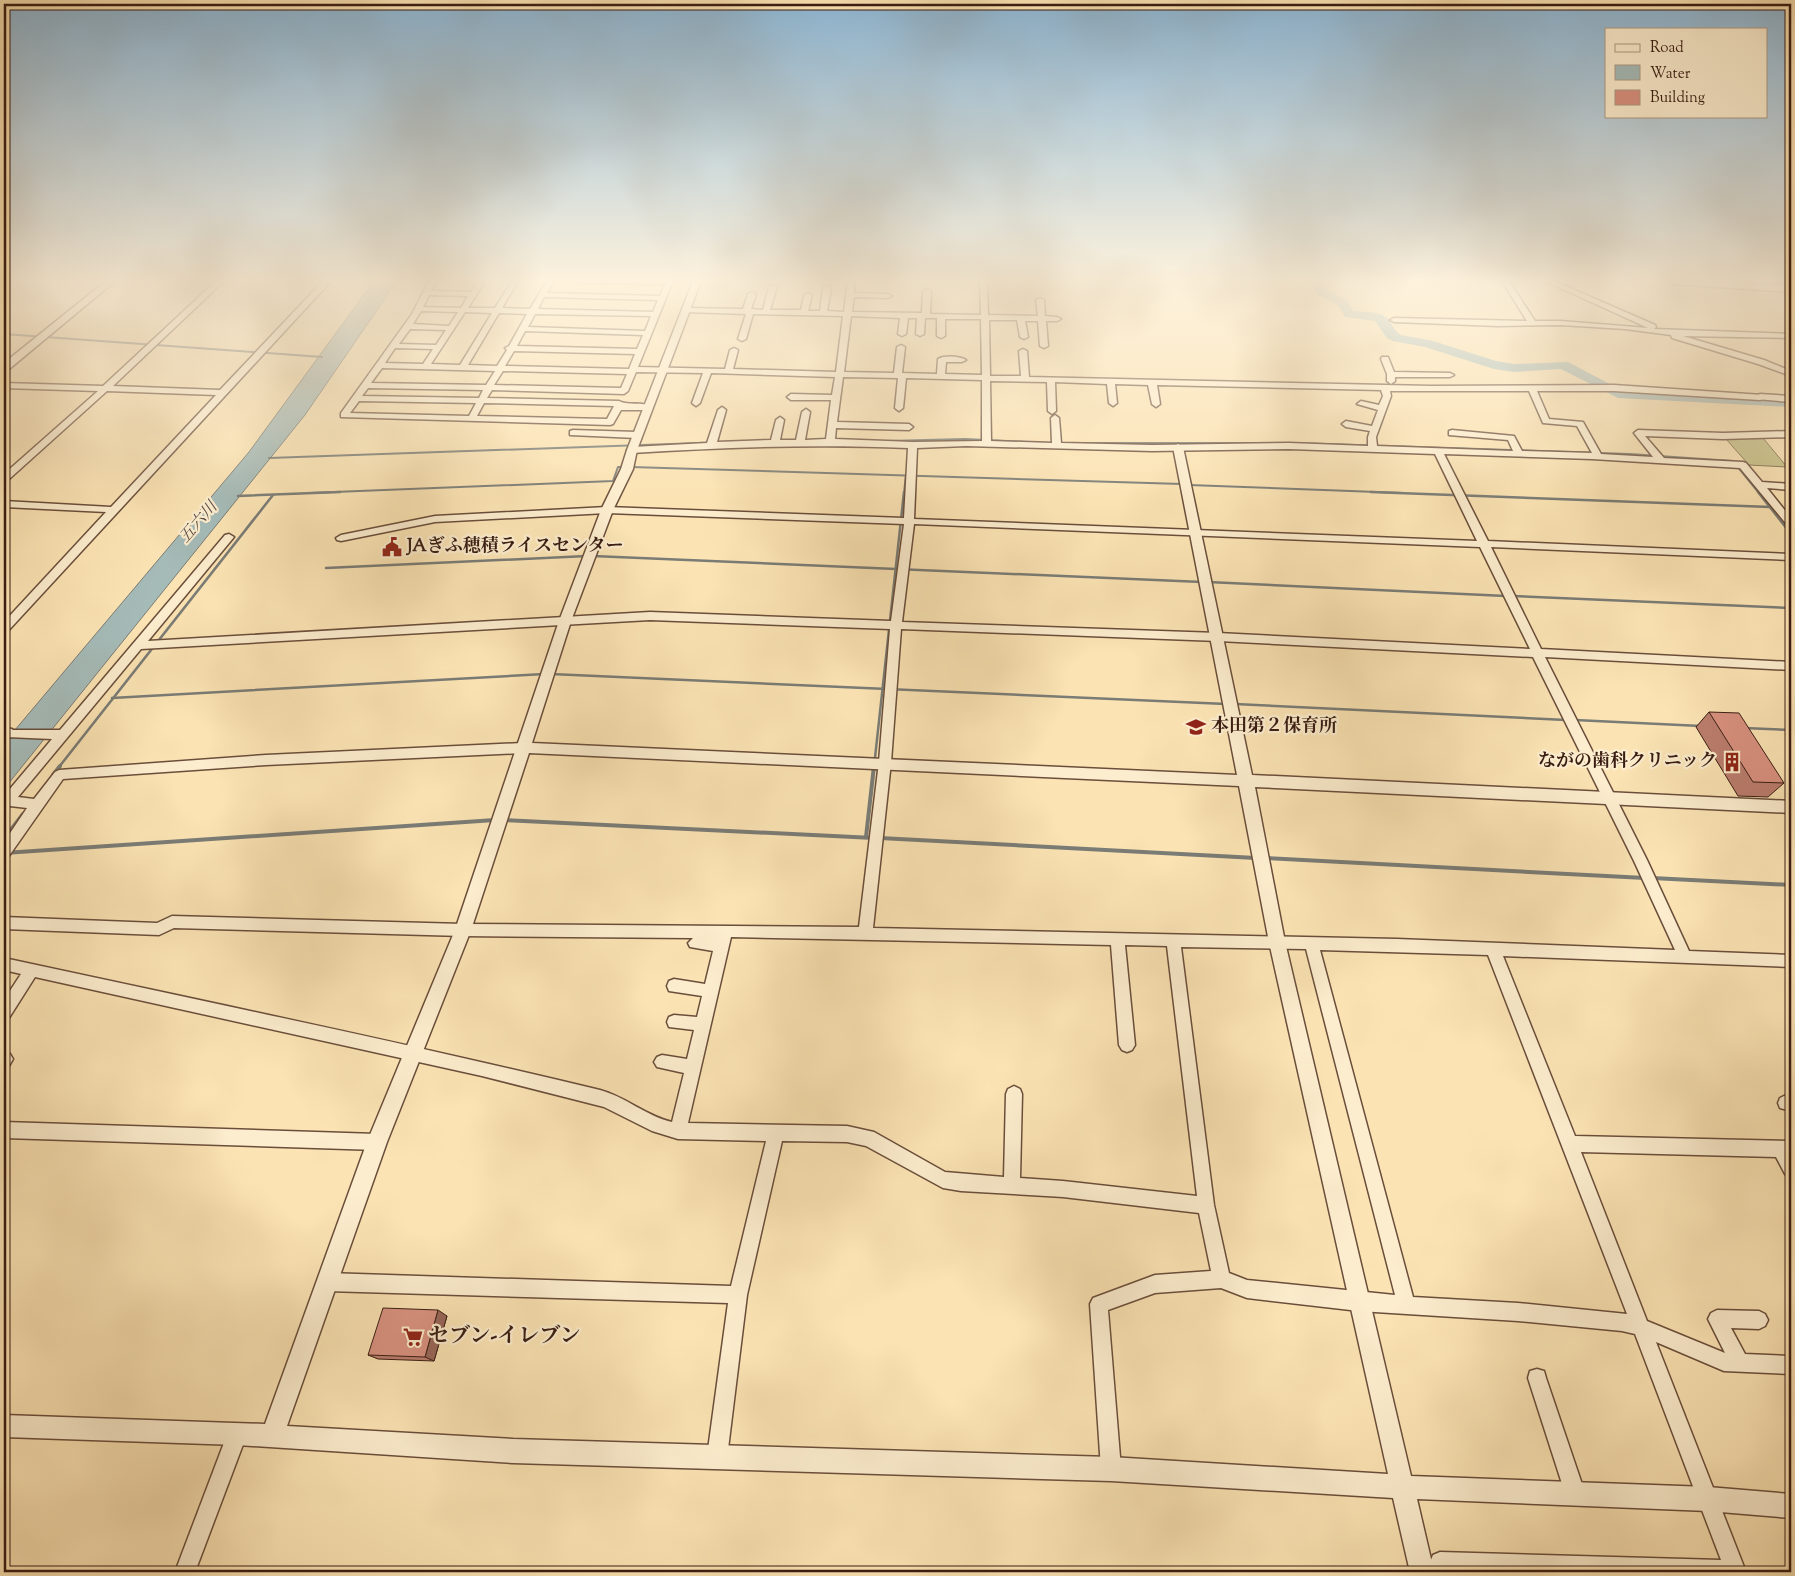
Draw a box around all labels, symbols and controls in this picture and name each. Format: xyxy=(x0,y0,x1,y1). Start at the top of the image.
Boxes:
legend xyxy=(1605,28,1768,118)
text: Road xyxy=(1650,38,1684,59)
text: Water xyxy=(1650,64,1691,85)
text: Building xyxy=(1650,88,1705,109)
water label: 五六川 xyxy=(175,496,225,549)
place label: JAぎふ穂積ライスセンター xyxy=(405,534,623,560)
public building icon: JAぎふ穂積ライスセンター xyxy=(381,536,403,558)
place label: 本田第２保育所 xyxy=(1211,714,1337,740)
school or university icon: 本田第２保育所 xyxy=(1185,716,1207,738)
place label: ながの歯科クリニック xyxy=(1538,749,1717,775)
building icon: ながの歯科クリニック xyxy=(1721,751,1743,773)
place label: セブン-イレブン xyxy=(428,1322,580,1352)
supermarket icon: セブン-イレブン xyxy=(402,1326,424,1348)

